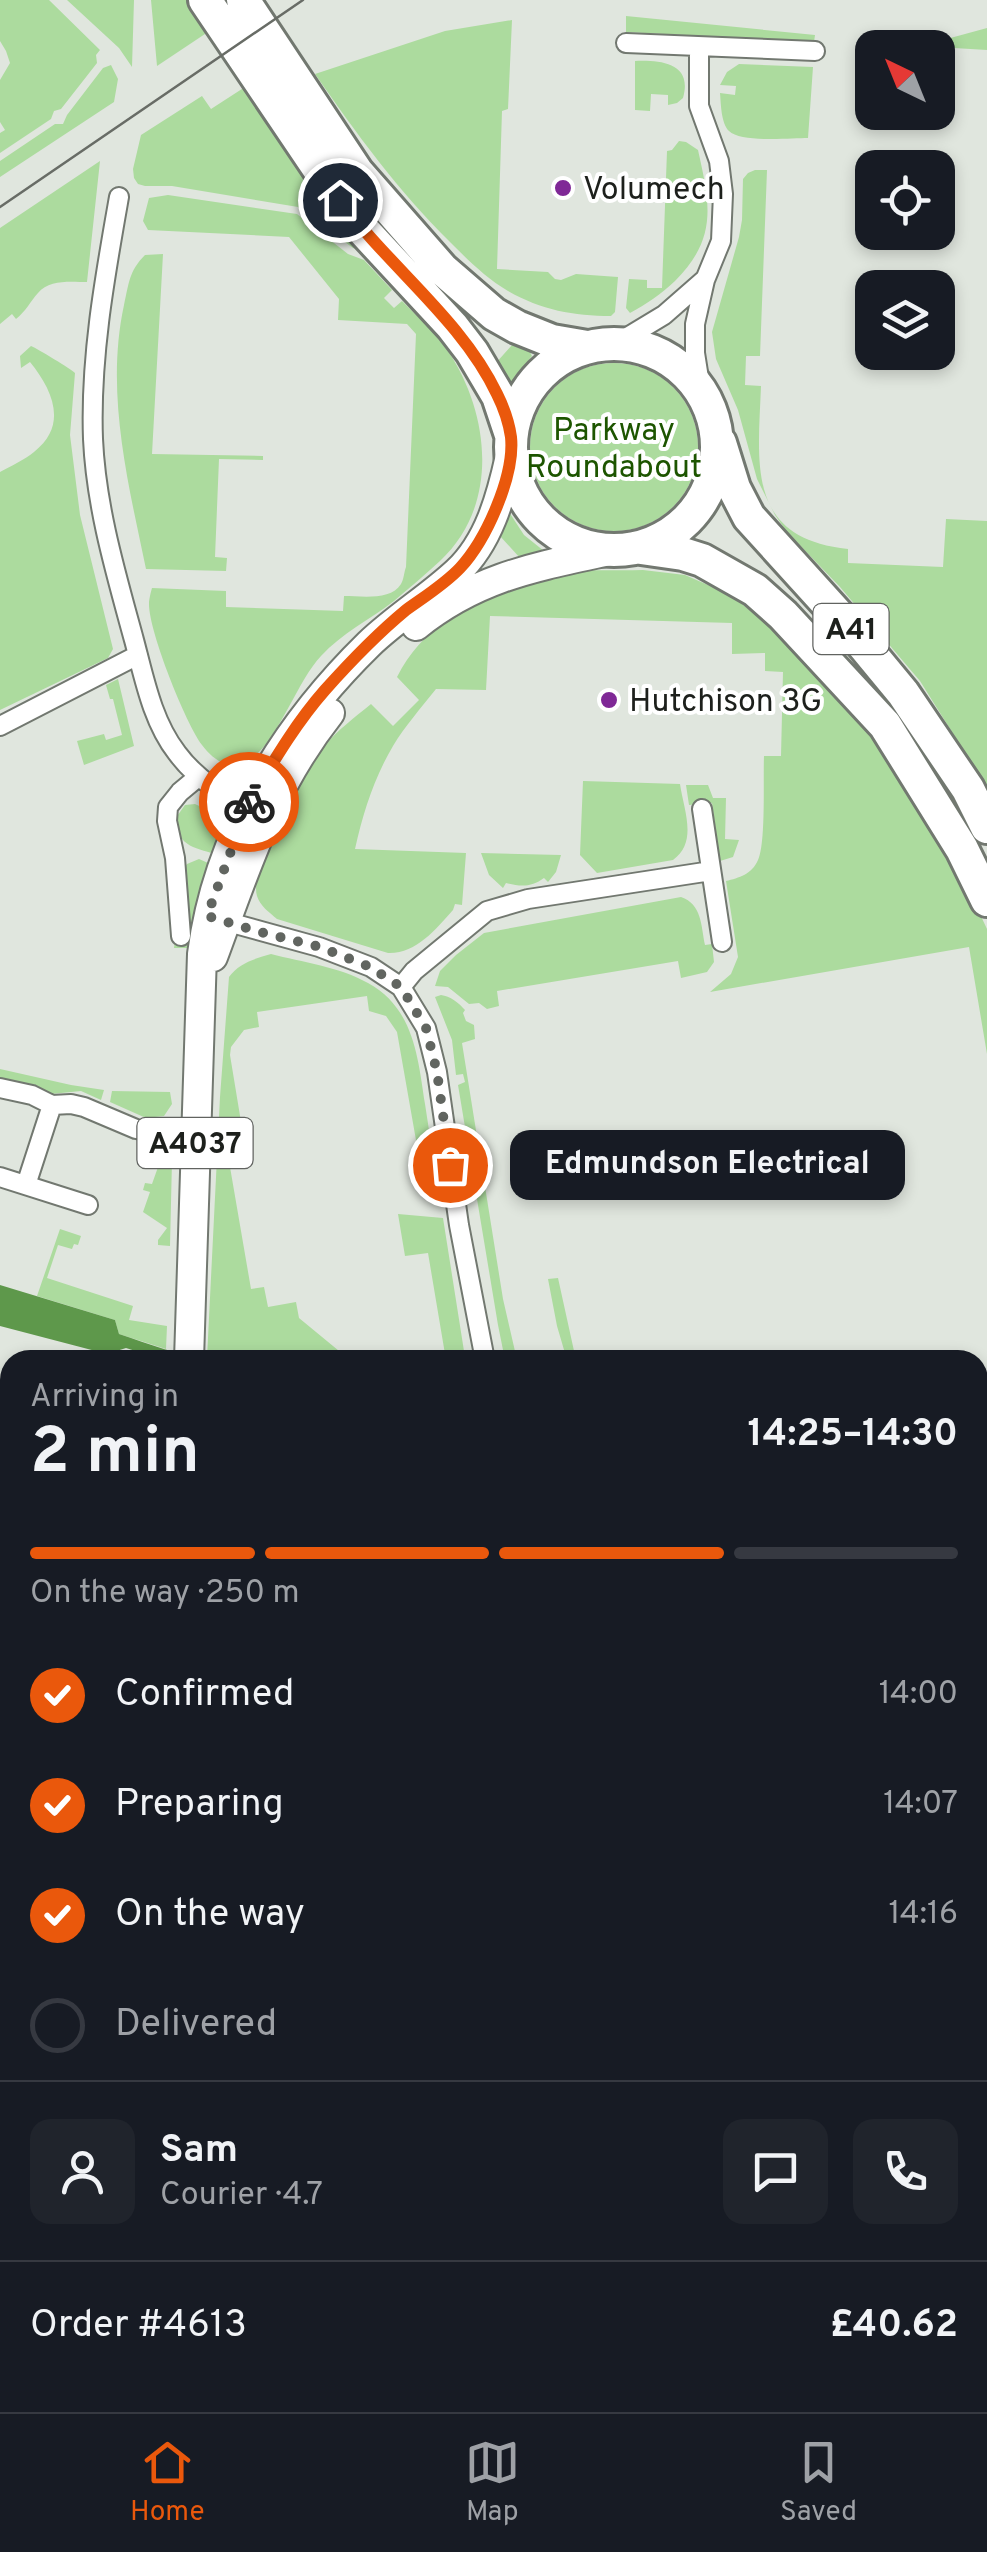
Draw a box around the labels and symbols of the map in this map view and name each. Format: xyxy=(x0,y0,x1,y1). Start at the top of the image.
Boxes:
north arrow xyxy=(855,30,955,130)
pin xyxy=(298,158,383,243)
place label: Volumech xyxy=(583,171,725,211)
marker: Volumech xyxy=(552,177,574,199)
park label: Parkway Roundabout xyxy=(526,412,702,489)
road number: A41 xyxy=(814,604,888,654)
place label: Hutchison 3G xyxy=(629,683,822,723)
marker: Hutchison 3G xyxy=(598,689,620,711)
courier xyxy=(199,752,299,852)
road number: A4037 xyxy=(138,1118,252,1168)
pin xyxy=(408,1123,493,1208)
callout: Edmundson Electrical xyxy=(510,1130,905,1200)

